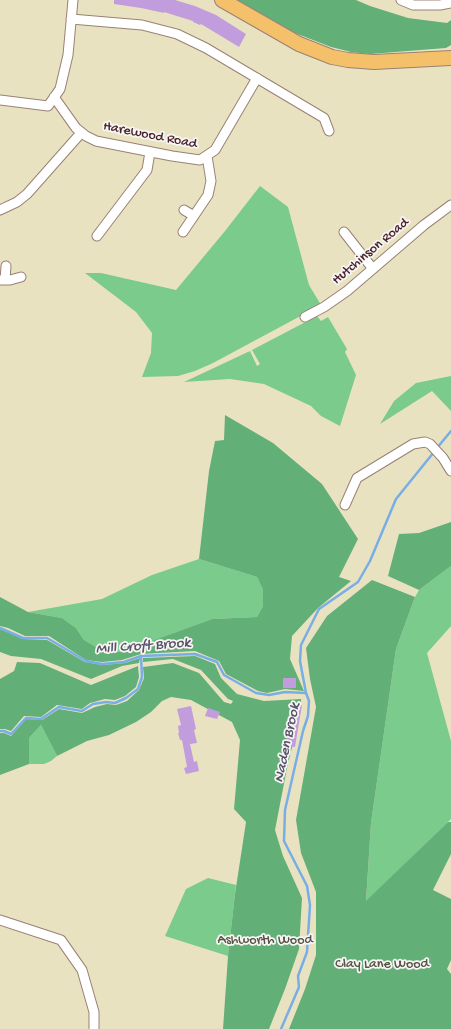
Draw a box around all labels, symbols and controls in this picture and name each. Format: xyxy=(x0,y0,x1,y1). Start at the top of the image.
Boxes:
street label: Harewood Road xyxy=(102,119,198,153)
street label: Hutchinson Road xyxy=(329,215,413,289)
water label: Mill Croft Brook xyxy=(95,635,191,659)
water label: Naden Brook xyxy=(271,702,305,784)
park label: Ashworth Wood xyxy=(217,933,313,949)
park label: Clay Lane Wood xyxy=(335,957,429,973)

